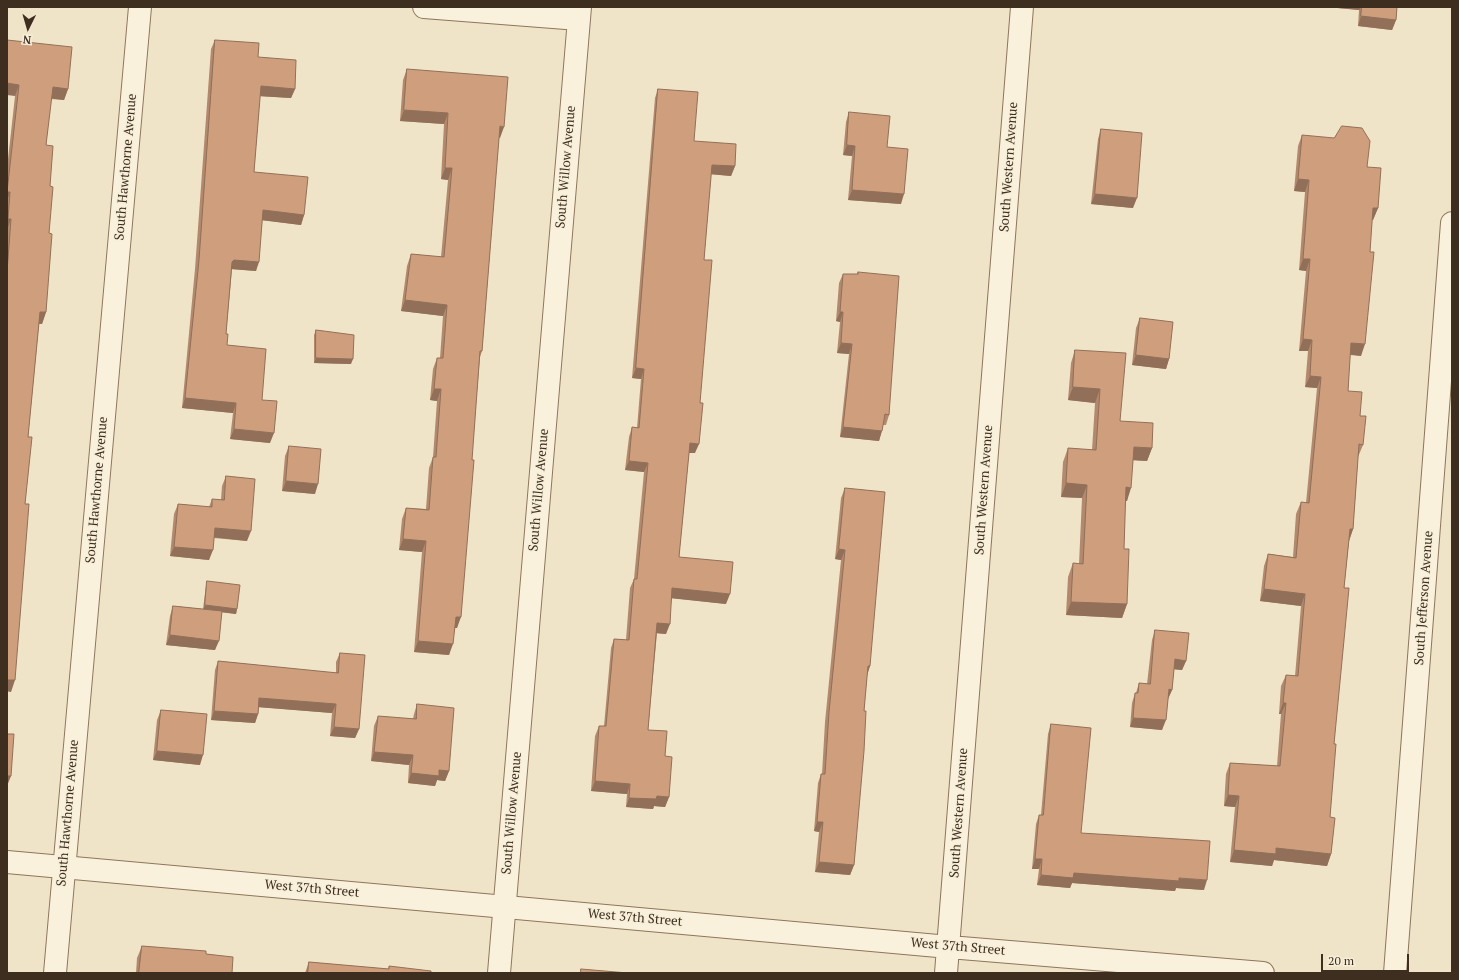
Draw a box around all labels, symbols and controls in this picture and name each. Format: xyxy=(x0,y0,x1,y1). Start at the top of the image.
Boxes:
north arrow xyxy=(8,8,48,48)
text: N xyxy=(22,33,32,47)
street label: South Hawthorne Avenue xyxy=(112,93,140,241)
street label: South Western Avenue xyxy=(997,101,1021,233)
street label: South Willow Avenue xyxy=(553,105,579,229)
street label: South Hawthorne Avenue xyxy=(83,416,111,564)
street label: South Western Avenue xyxy=(972,424,996,556)
street label: South Willow Avenue xyxy=(526,428,552,552)
street label: South Jefferson Avenue xyxy=(1412,530,1436,666)
street label: South Hawthorne Avenue xyxy=(54,739,82,887)
street label: South Western Avenue xyxy=(947,747,971,879)
street label: South Willow Avenue xyxy=(499,751,525,875)
street label: West 37th Street xyxy=(264,877,360,901)
street label: West 37th Street xyxy=(587,906,683,930)
street label: West 37th Street xyxy=(910,935,1006,959)
scale bar xyxy=(1323,946,1411,972)
text: 20 m xyxy=(1328,953,1354,968)

